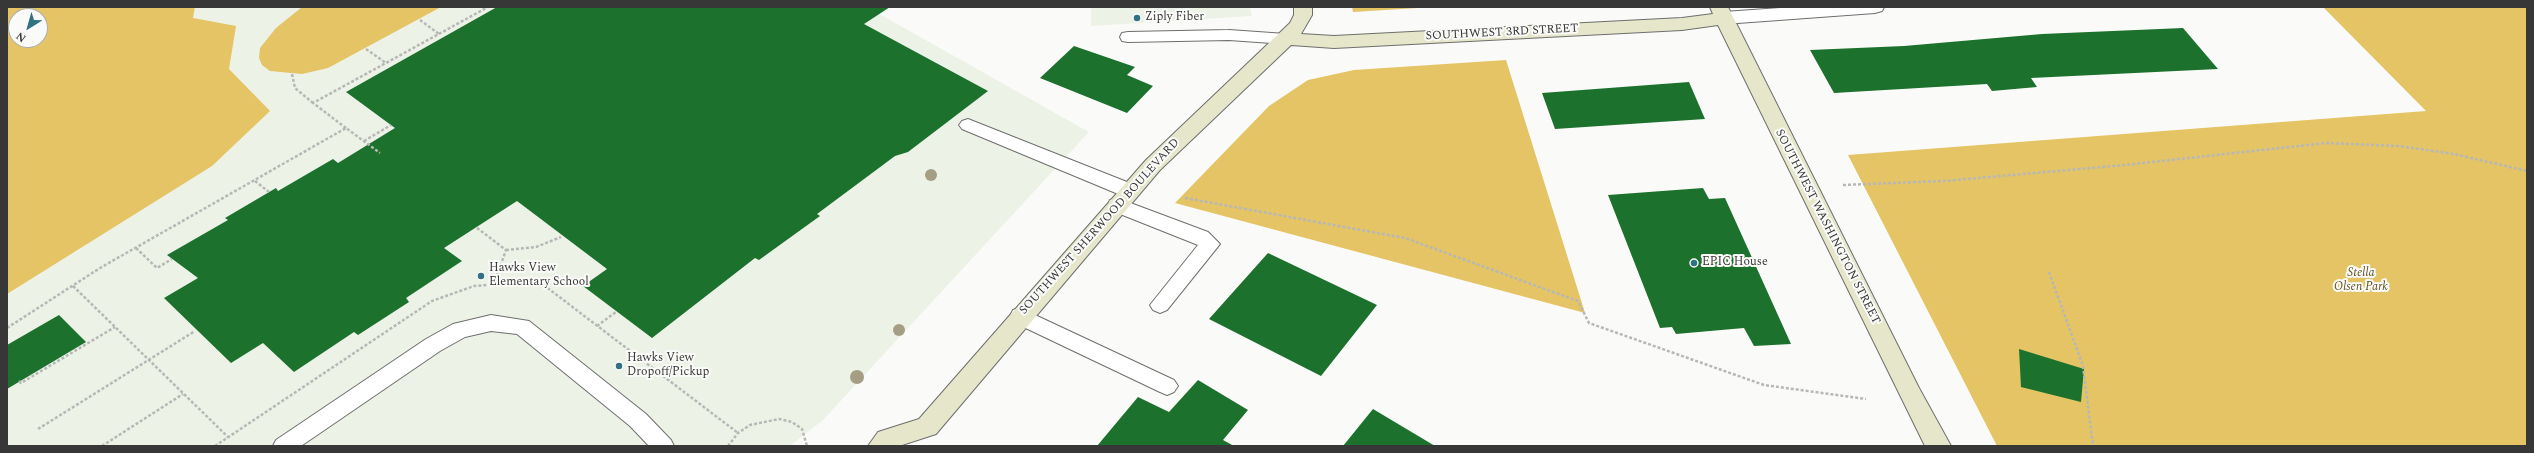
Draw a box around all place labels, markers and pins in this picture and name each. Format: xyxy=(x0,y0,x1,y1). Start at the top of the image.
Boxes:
place label: Ziply Fiber xyxy=(1145,11,1204,25)
marker: Ziply Fiber xyxy=(1132,13,1142,23)
place label: EPIC House xyxy=(1702,256,1768,270)
marker: EPIC House xyxy=(1689,258,1699,268)
place label: Hawks View Elementary School xyxy=(489,262,589,290)
marker: Hawks View Elementary School xyxy=(476,271,486,281)
place label: Hawks View Dropoff/Pickup xyxy=(627,352,709,380)
marker: Hawks View Dropoff/Pickup xyxy=(614,361,624,371)

